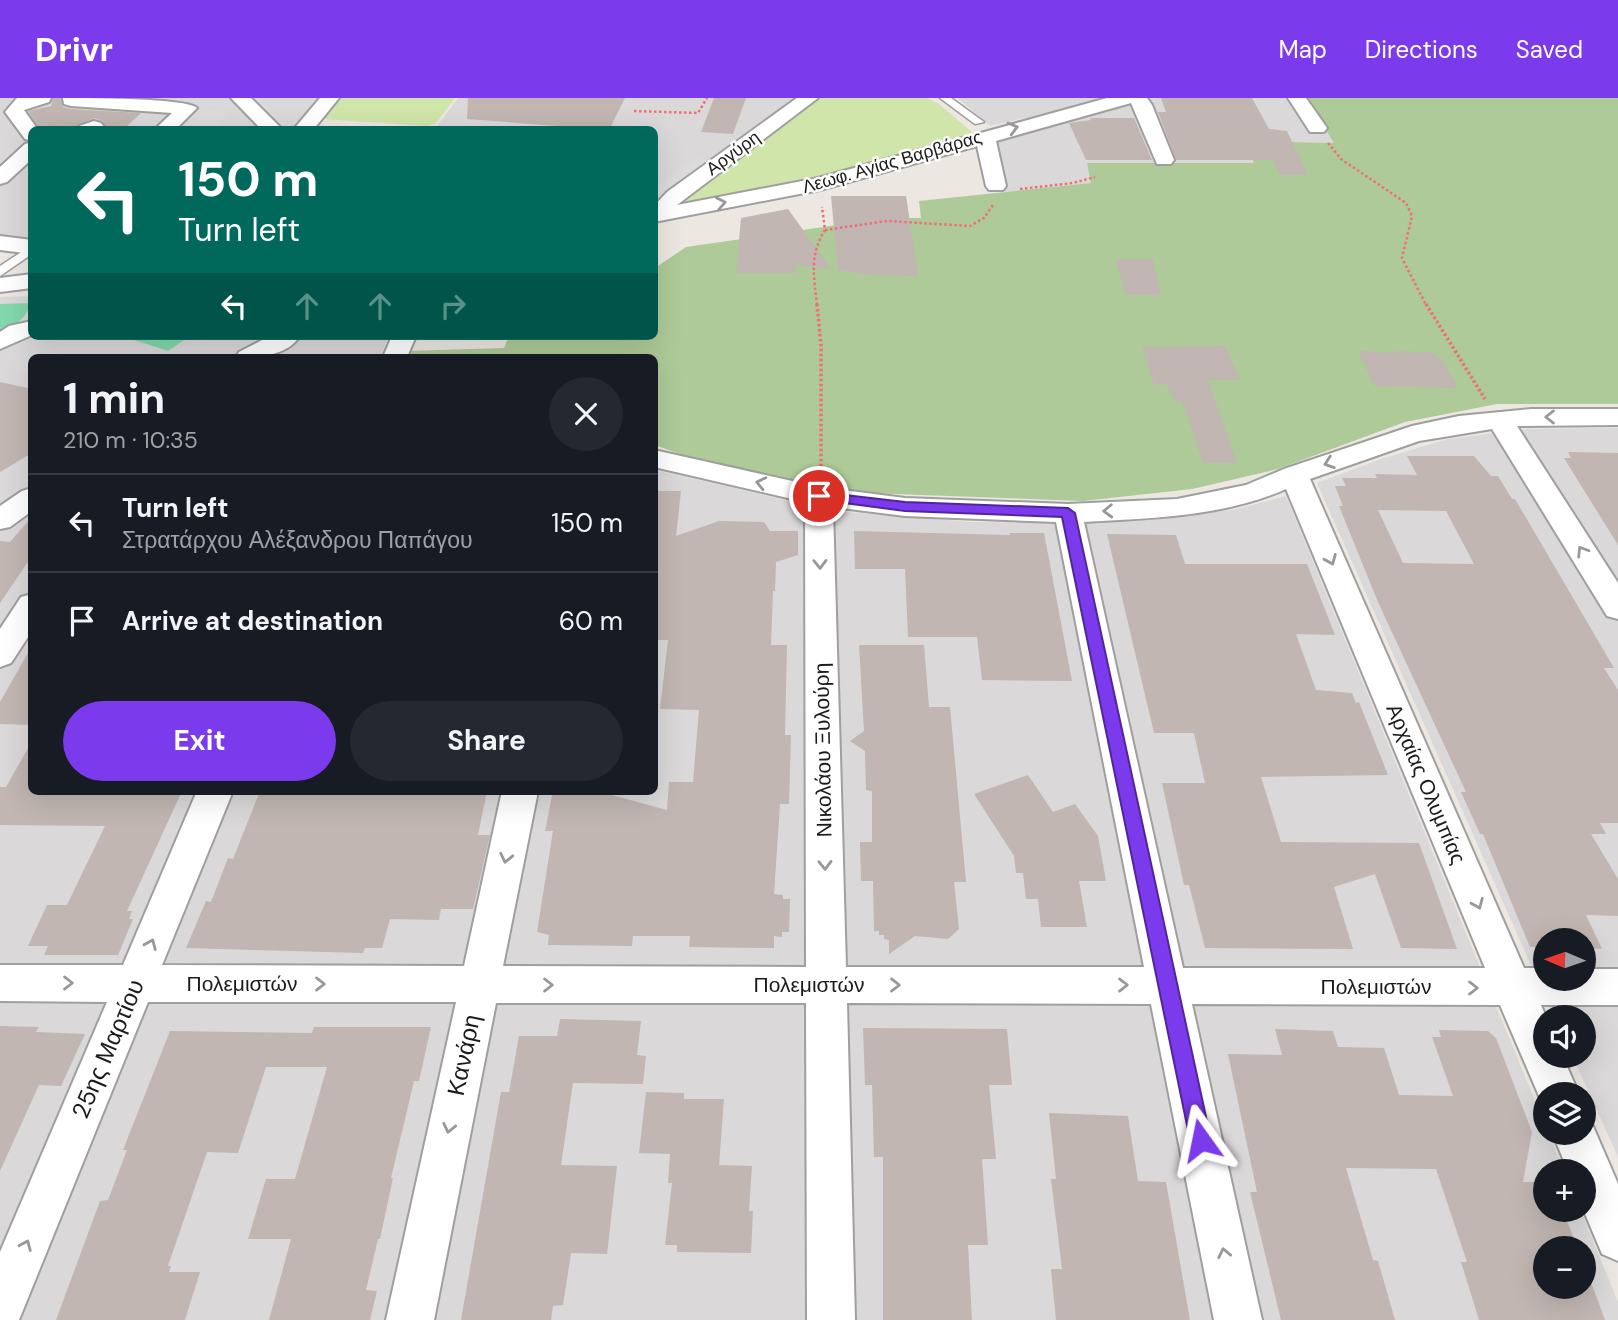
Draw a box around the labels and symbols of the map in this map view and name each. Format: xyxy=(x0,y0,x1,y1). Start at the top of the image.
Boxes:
one-way arrow xyxy=(1007,122,1019,137)
street label: Αργύρη xyxy=(701,125,765,181)
street label: Λεωφ. Αγίας Βαρβάρας xyxy=(800,125,985,199)
one-way arrow xyxy=(715,196,727,211)
one-way arrow xyxy=(1544,409,1555,425)
one-way arrow xyxy=(1323,455,1335,469)
pin xyxy=(789,466,849,526)
one-way arrow xyxy=(755,477,767,491)
one-way arrow xyxy=(1103,504,1114,519)
one-way arrow xyxy=(1577,545,1590,558)
one-way arrow xyxy=(1322,553,1336,565)
one-way arrow xyxy=(812,560,828,570)
street label: Νικολάου Ξυλούρη xyxy=(807,663,839,837)
street label: Αρχαίας Ολυμπίας xyxy=(1380,700,1472,868)
one-way arrow xyxy=(499,852,514,864)
one-way arrow xyxy=(817,861,833,871)
one-way arrow xyxy=(1470,897,1484,910)
north arrow xyxy=(1533,928,1596,990)
one-way arrow xyxy=(143,939,157,951)
street label: Πολεμιστών xyxy=(187,970,297,998)
street label: Πολεμιστών xyxy=(754,971,864,999)
street label: Πολεμιστών xyxy=(1321,973,1431,1001)
one-way arrow xyxy=(63,975,74,991)
street label: 25ης Μαρτίου xyxy=(64,975,151,1123)
one-way arrow xyxy=(315,977,326,992)
one-way arrow xyxy=(543,977,553,993)
one-way arrow xyxy=(890,977,901,993)
one-way arrow xyxy=(1118,977,1128,993)
one-way arrow xyxy=(1468,980,1478,996)
street label: Κανάρη xyxy=(440,1011,487,1098)
position arrow xyxy=(1164,1103,1238,1177)
one-way arrow xyxy=(443,1122,458,1134)
one-way arrow xyxy=(18,1239,32,1251)
one-way arrow xyxy=(1218,1247,1233,1259)

